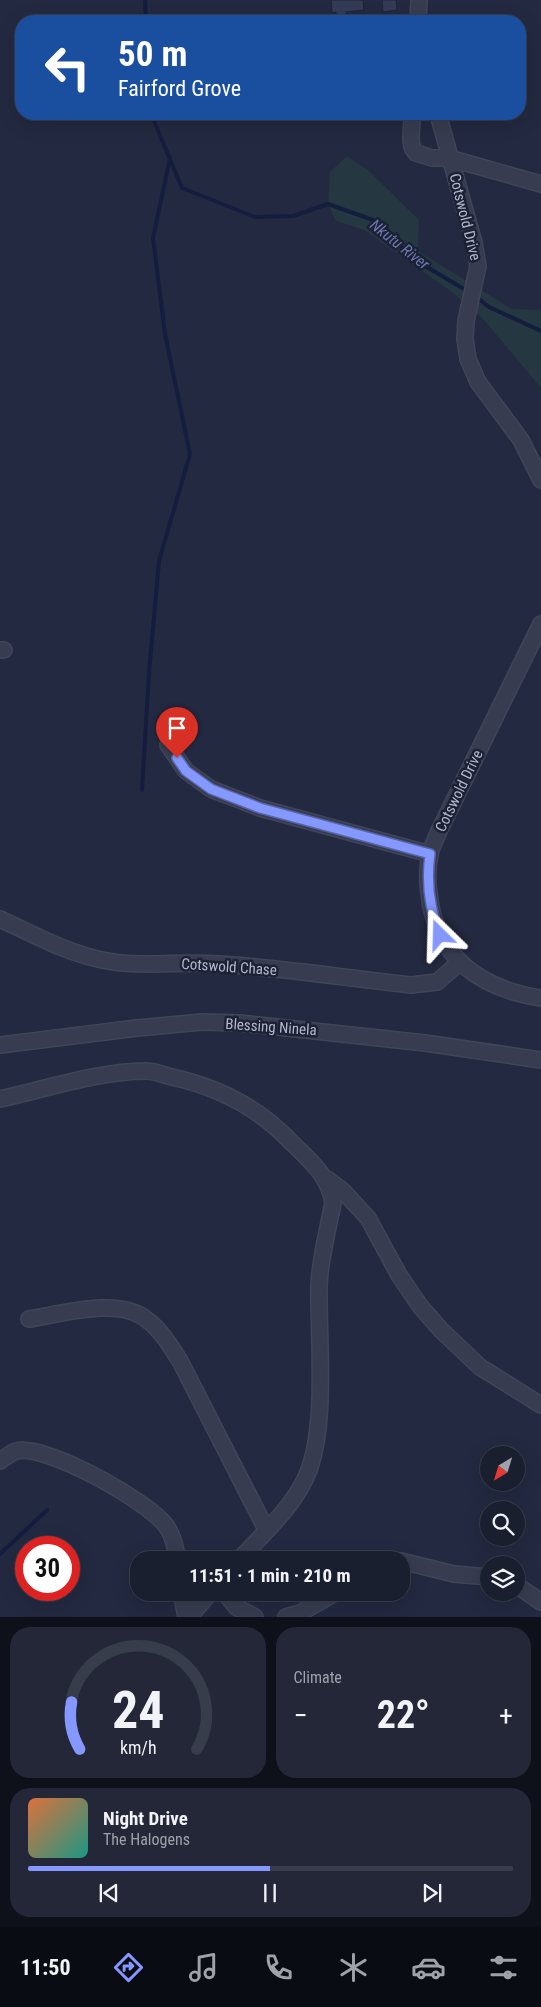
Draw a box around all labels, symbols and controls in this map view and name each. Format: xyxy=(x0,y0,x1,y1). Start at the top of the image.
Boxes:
text: 50 m xyxy=(118,34,187,75)
icon: left xyxy=(35,35,100,100)
text: Fairford Grove xyxy=(118,76,241,101)
street label: Cotswold Drive xyxy=(446,172,484,262)
water label: Nkutu River xyxy=(366,215,434,274)
pin xyxy=(156,707,198,758)
icon: arrive xyxy=(163,714,191,742)
street label: Cotswold Drive xyxy=(431,747,487,835)
position arrow xyxy=(413,908,465,960)
street label: Cotswold Chase xyxy=(181,955,277,979)
street label: Blessing Ninela xyxy=(225,1015,317,1039)
north arrow xyxy=(480,1446,525,1491)
map controls xyxy=(480,1446,525,1601)
button: search xyxy=(480,1501,525,1546)
speed limit sign: 30 xyxy=(15,1536,80,1601)
button: layers xyxy=(480,1556,525,1601)
text: 11:51 · 1 min · 210 m xyxy=(189,1564,351,1587)
text: Climate xyxy=(294,1668,342,1687)
text: 24 xyxy=(111,1680,164,1741)
text: 22° xyxy=(377,1693,430,1737)
text: − xyxy=(294,1699,308,1732)
text: + xyxy=(499,1699,513,1732)
text: km/h xyxy=(119,1737,156,1758)
text: Night Drive xyxy=(103,1807,188,1830)
text: The Halogens xyxy=(103,1830,190,1849)
icon: previous xyxy=(95,1879,123,1907)
icon: pause xyxy=(256,1879,284,1907)
icon: next xyxy=(418,1879,446,1907)
icon: directions xyxy=(111,1950,146,1985)
icon: music xyxy=(186,1950,221,1985)
icon: phone xyxy=(261,1950,296,1985)
icon: climate xyxy=(336,1950,371,1985)
icon: car xyxy=(411,1950,446,1985)
icon: filters xyxy=(486,1950,521,1985)
text: 11:50 xyxy=(20,1955,71,1980)

